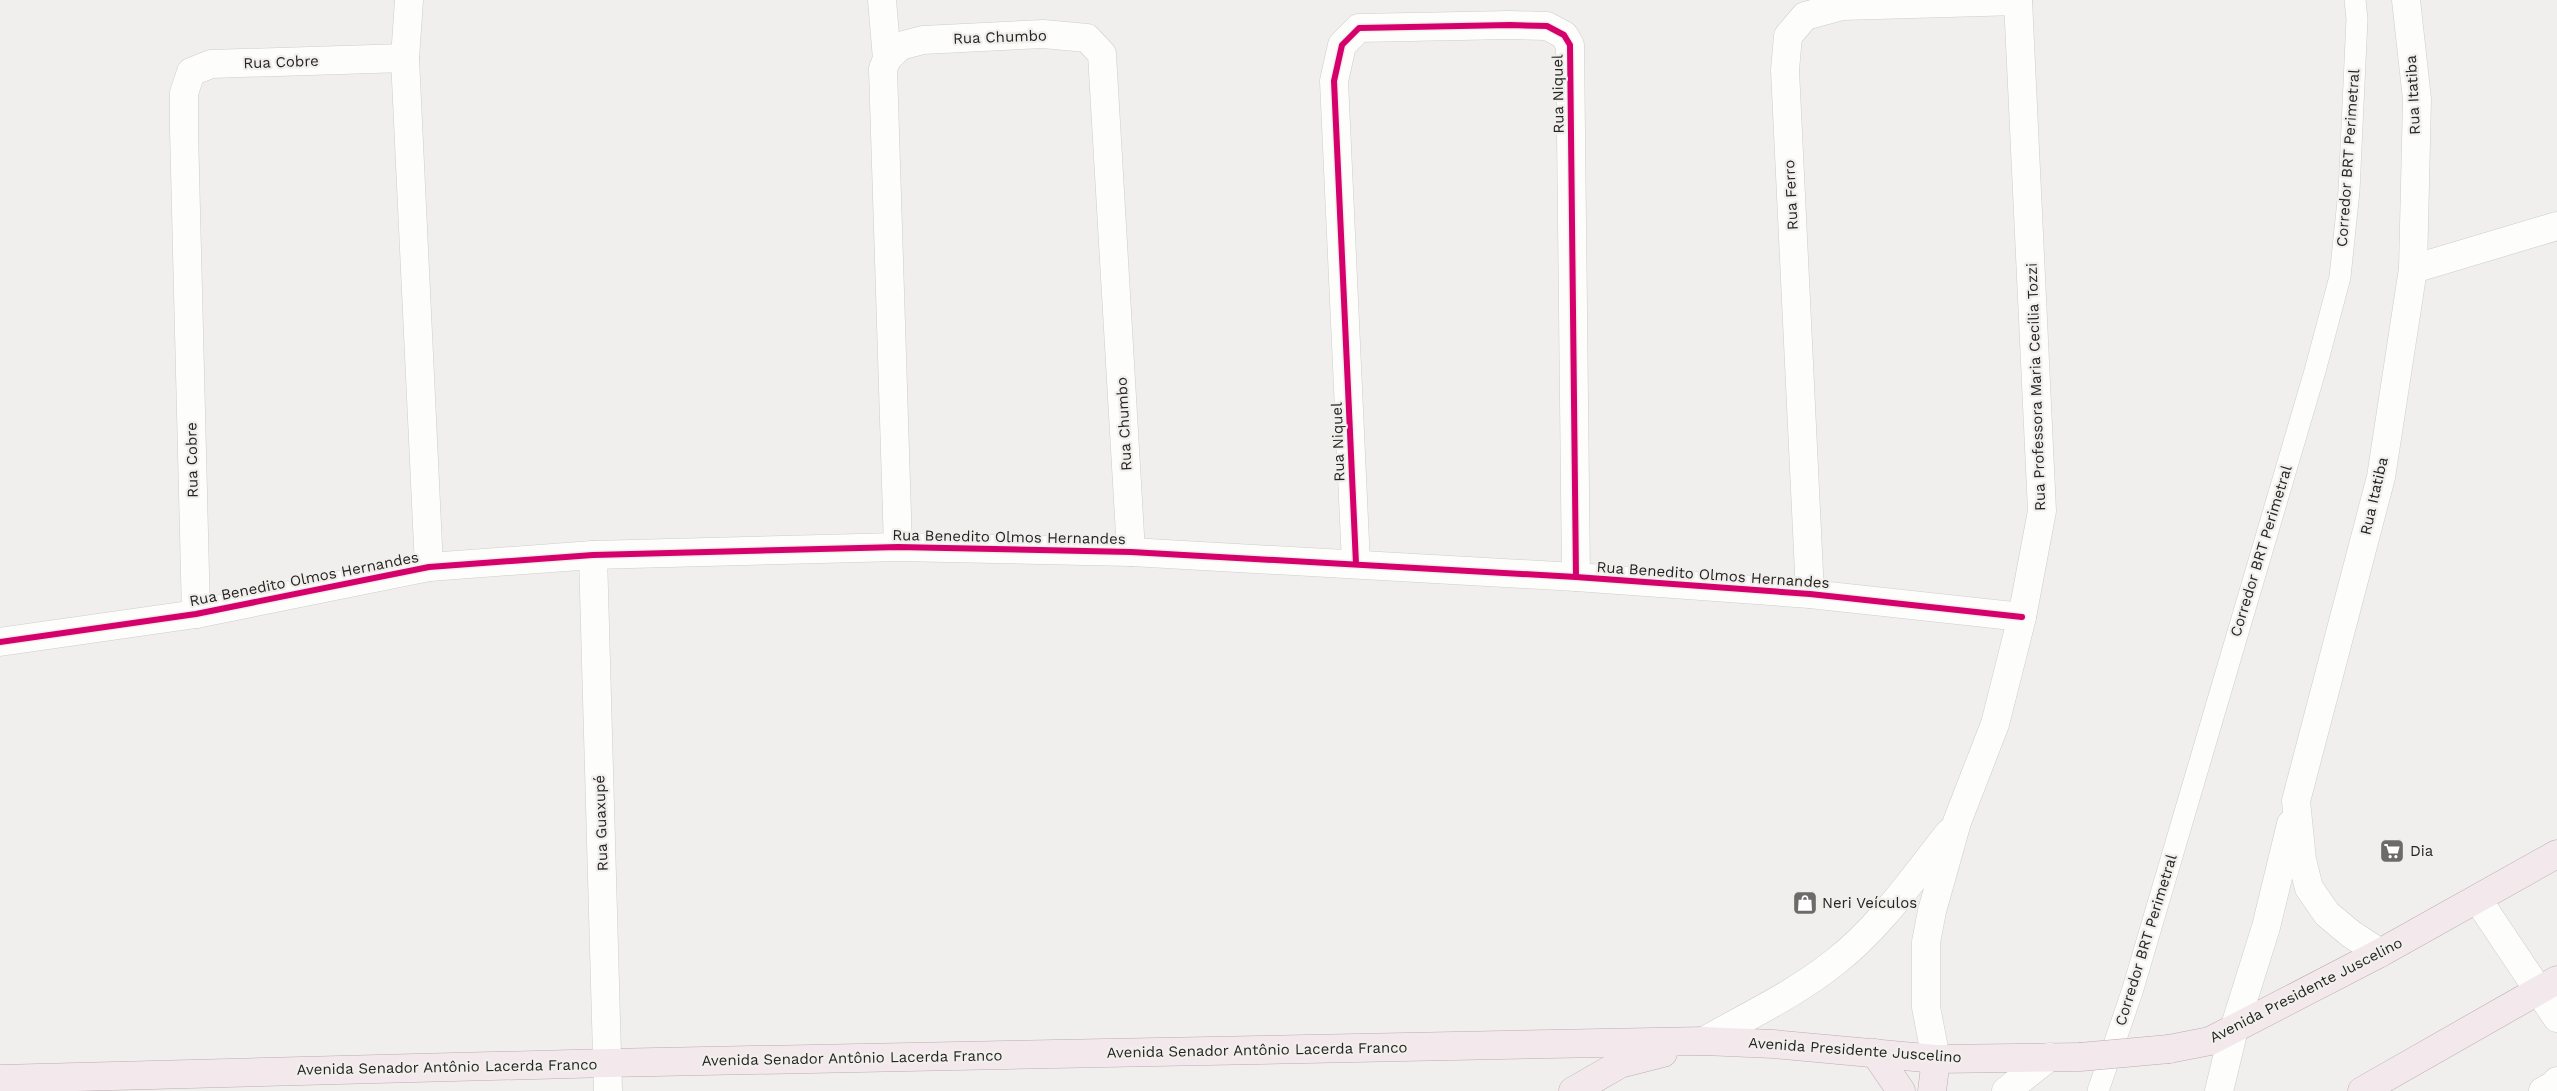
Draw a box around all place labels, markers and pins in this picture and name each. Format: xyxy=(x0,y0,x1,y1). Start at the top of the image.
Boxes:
supermarket icon: Dia xyxy=(2379,838,2405,864)
place label: Dia xyxy=(2410,842,2434,860)
shop icon: Neri Veículos xyxy=(1792,890,1818,916)
place label: Neri Veículos xyxy=(1822,894,1917,912)

